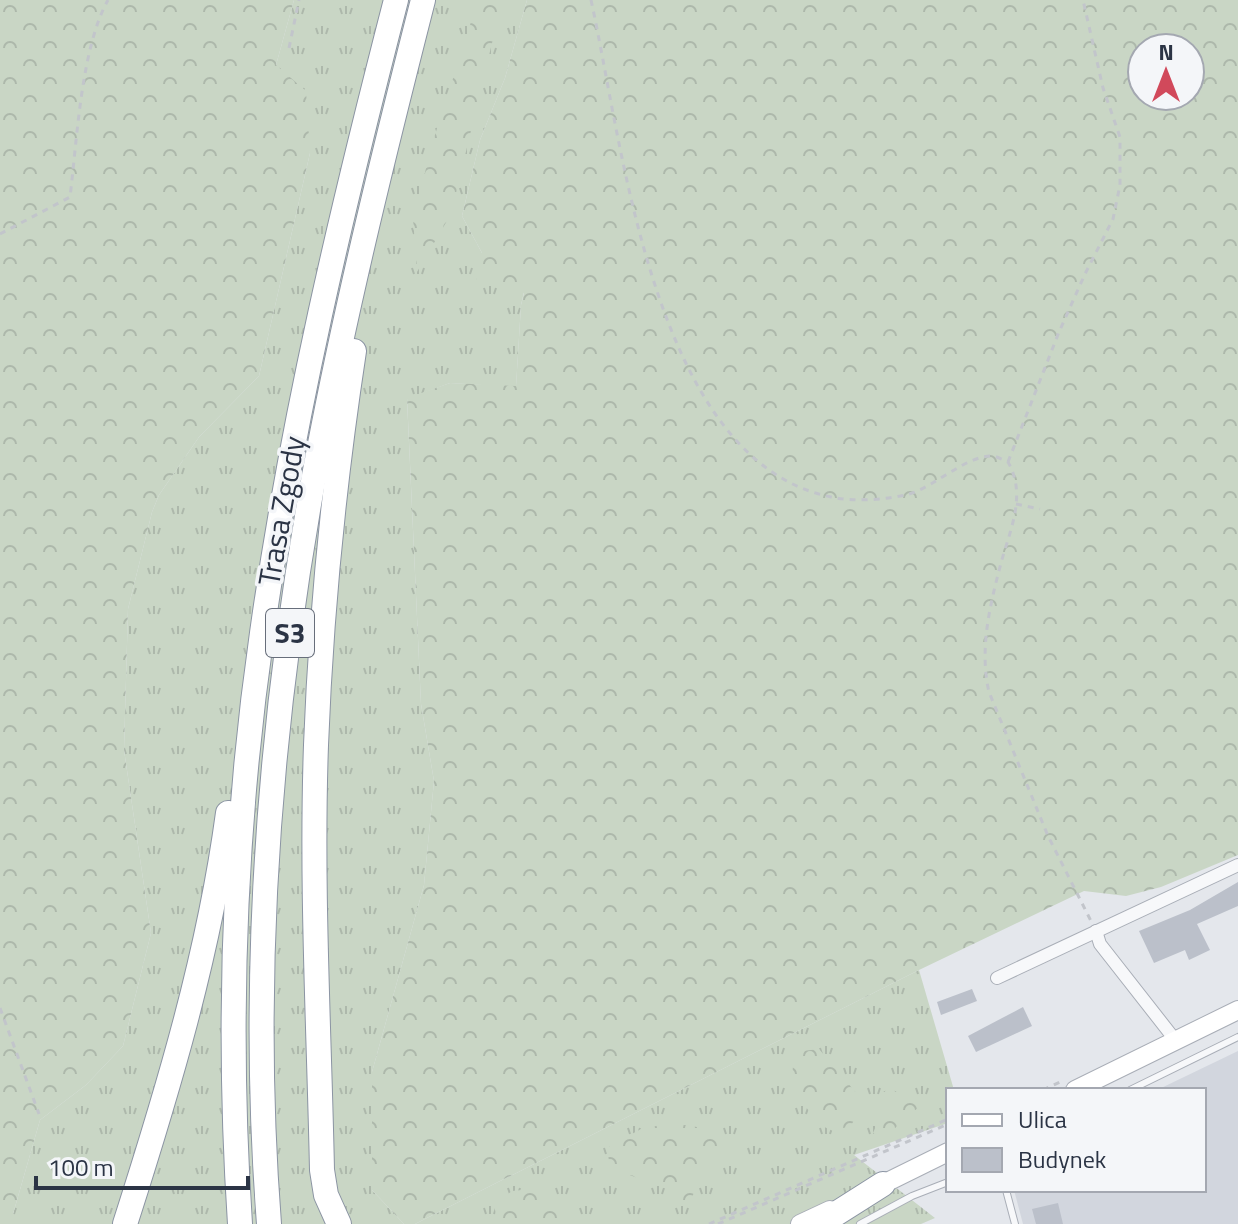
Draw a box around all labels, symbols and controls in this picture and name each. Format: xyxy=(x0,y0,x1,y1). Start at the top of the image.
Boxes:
north arrow xyxy=(1126,32,1206,112)
text: N xyxy=(1158,35,1174,69)
street label: Trasa Zgody xyxy=(245,432,317,589)
road number: S3 xyxy=(266,609,314,657)
legend xyxy=(946,1088,1206,1192)
text: Ulica xyxy=(1018,1101,1067,1137)
scale bar xyxy=(36,1140,248,1190)
text: Budynek xyxy=(1018,1141,1107,1177)
text: 100 m xyxy=(48,1149,114,1185)

